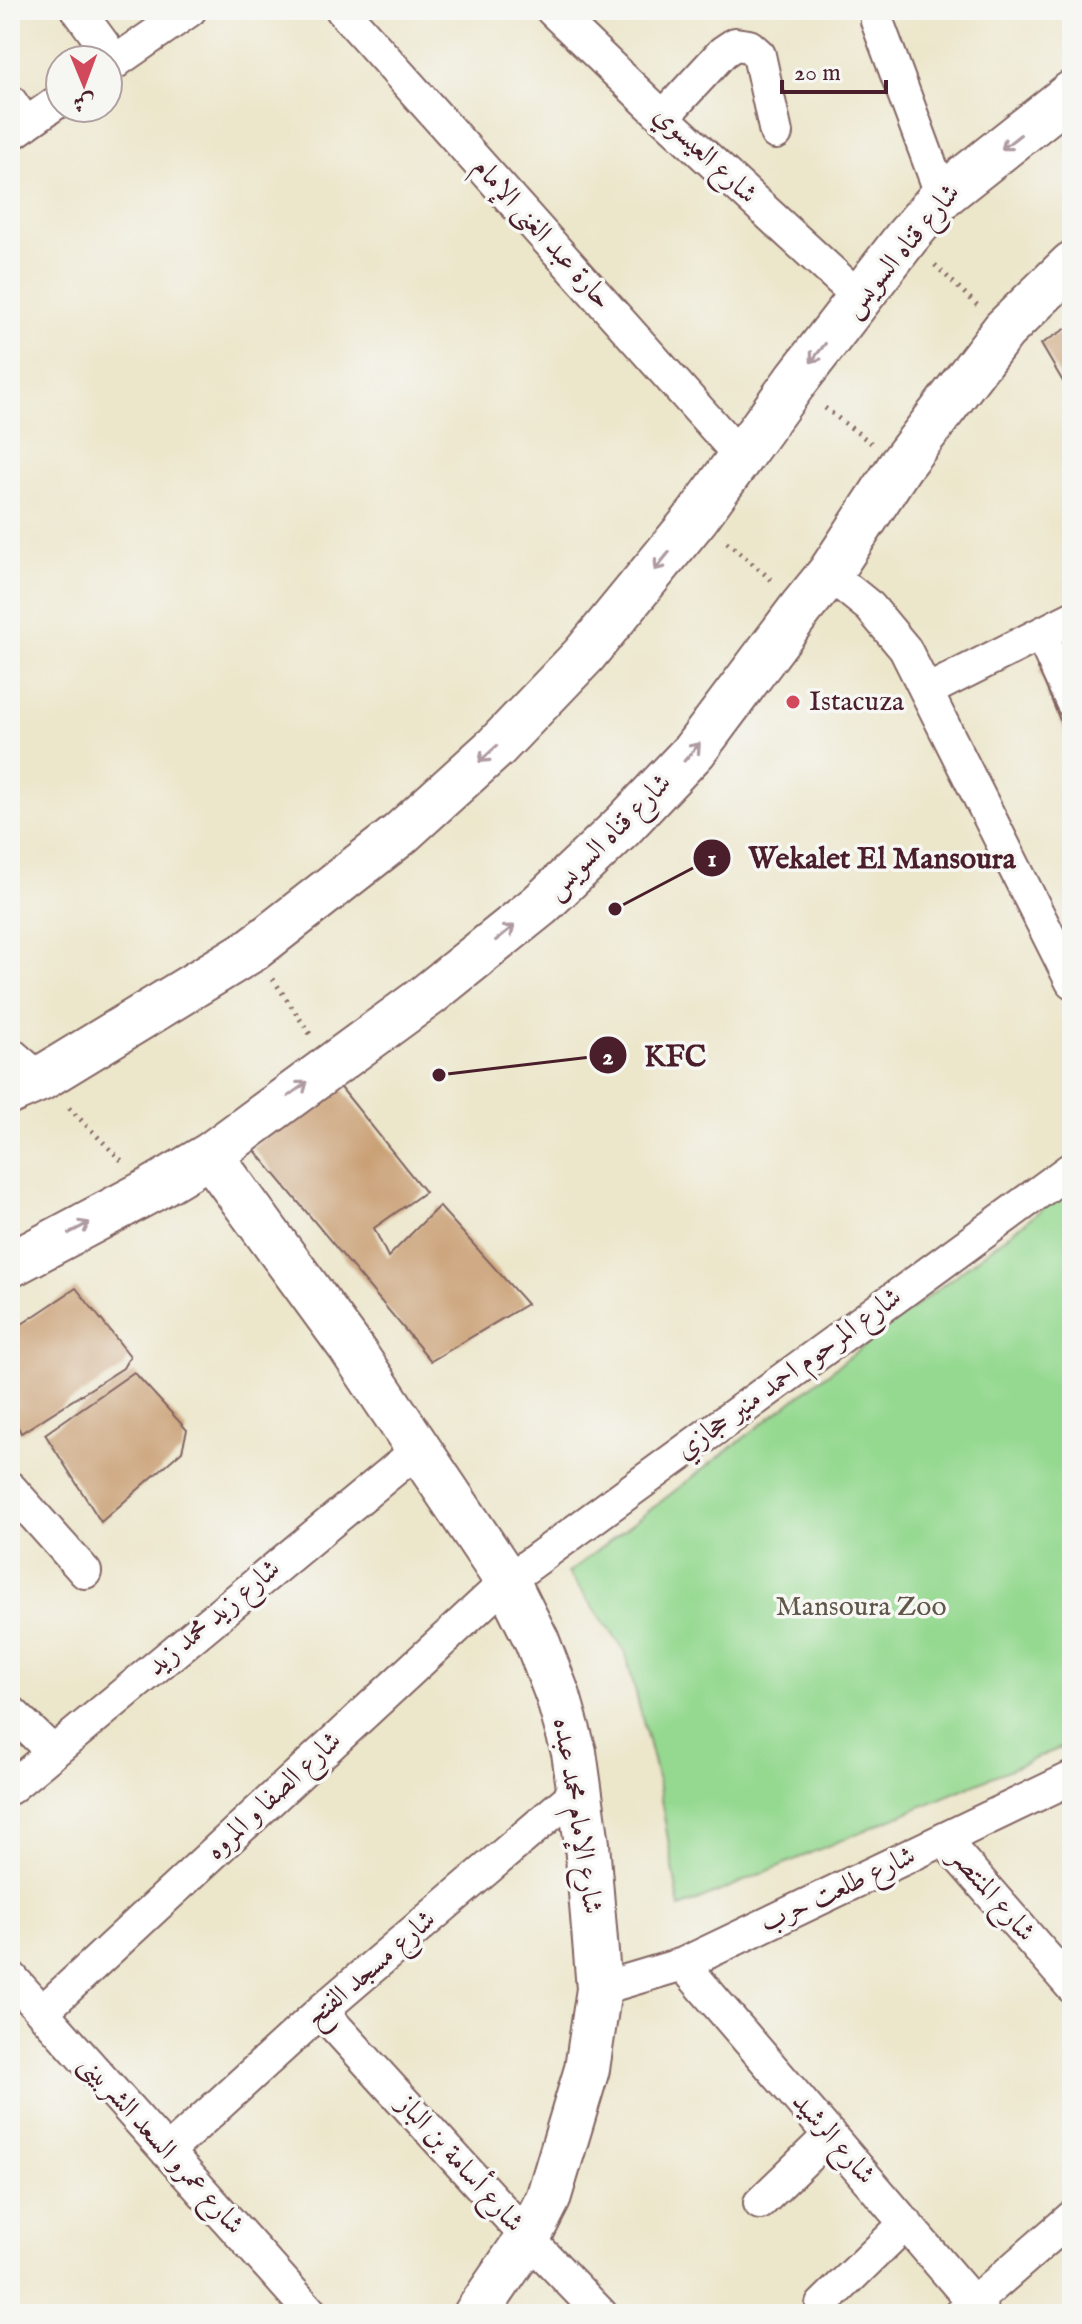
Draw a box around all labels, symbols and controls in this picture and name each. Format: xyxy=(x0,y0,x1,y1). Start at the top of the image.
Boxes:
north arrow xyxy=(44,44,124,124)
scale bar xyxy=(782,44,886,94)
text: 20 m xyxy=(794,58,841,89)
text: ش xyxy=(73,88,95,116)
street label: شارع العيسوي xyxy=(643,98,764,215)
one-way arrow xyxy=(1001,133,1022,150)
street label: حارة عبد الغنى الإمام xyxy=(461,151,619,320)
street label: شارع قناه السويس xyxy=(836,177,971,328)
one-way arrow xyxy=(809,342,826,363)
one-way arrow xyxy=(653,550,671,571)
place label: Istacuza xyxy=(809,685,905,720)
marker: Istacuza xyxy=(784,693,802,711)
one-way arrow xyxy=(683,743,701,763)
one-way arrow xyxy=(478,744,498,763)
street label: شارع قناه السويس xyxy=(538,766,682,910)
callout: Wekalet El Mansoura xyxy=(692,831,1031,885)
text: Wekalet El Mansoura xyxy=(747,841,1017,879)
text: 1 xyxy=(708,844,717,875)
one-way arrow xyxy=(495,924,515,942)
callout: KFC xyxy=(588,1028,722,1082)
text: KFC xyxy=(644,1039,706,1077)
text: 2 xyxy=(602,1042,614,1073)
one-way arrow xyxy=(287,1081,308,1098)
one-way arrow xyxy=(66,1220,90,1236)
street label: شارع المرحوم احمد منير حجازي xyxy=(669,1280,912,1472)
street label: شارع زيد محمد زيد xyxy=(140,1552,291,1687)
park label: Mansoura Zoo xyxy=(775,1590,947,1625)
street label: شارع الإمام محمد عبده xyxy=(539,1715,610,1917)
street label: شارع الصفا و المروه xyxy=(199,1724,352,1871)
street label: شارع المنتصر xyxy=(936,1838,1043,1952)
street label: شارع طلعت حرب xyxy=(755,1839,923,1945)
street label: شارع مسجد الفتح xyxy=(298,1903,447,2039)
street label: شارع عمرو السعد الشربينى xyxy=(68,2047,251,2245)
street label: شارع أسامة بن الباز xyxy=(384,2083,534,2243)
street label: شارع الرشيد xyxy=(780,2086,883,2195)

